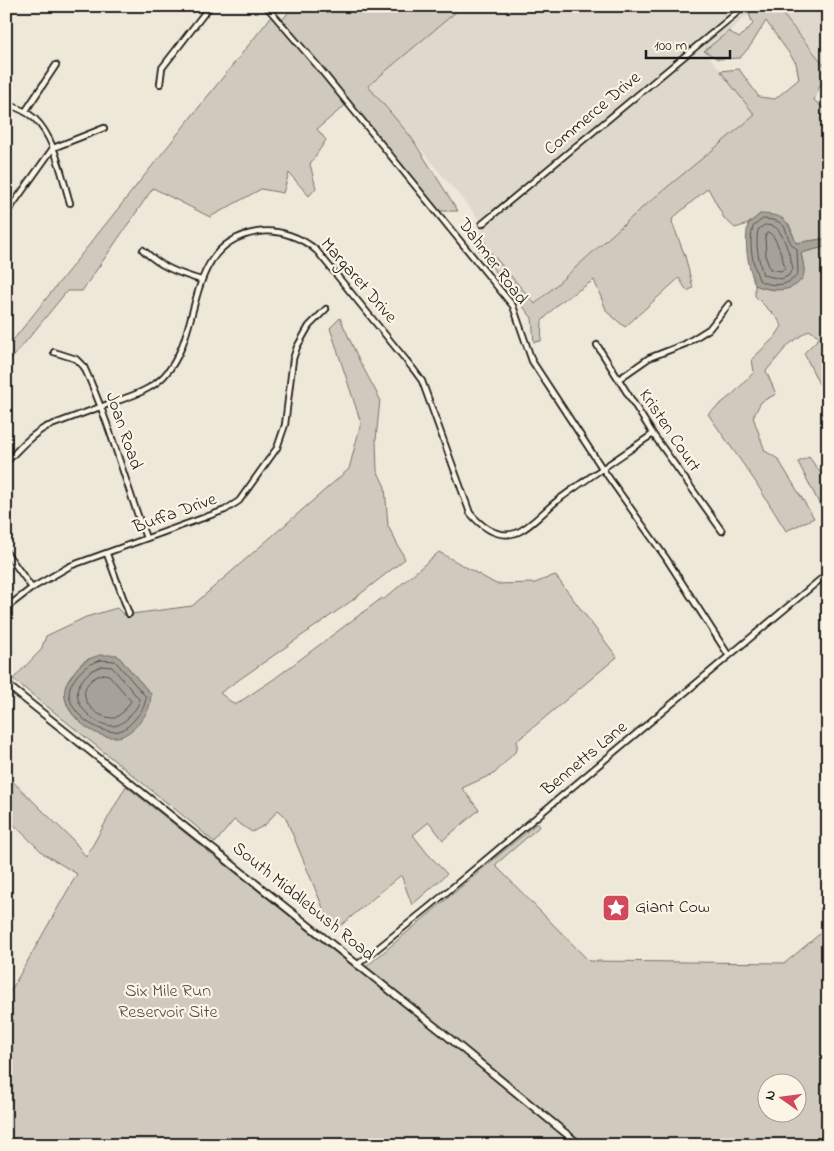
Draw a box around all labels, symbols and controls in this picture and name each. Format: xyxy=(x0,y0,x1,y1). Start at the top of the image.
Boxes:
scale bar xyxy=(646,28,730,60)
text: 100 m xyxy=(654,35,687,57)
street label: Commerce Drive xyxy=(539,65,648,162)
street label: Dahmer Road xyxy=(450,212,533,311)
street label: Margaret Drive xyxy=(313,233,403,331)
street label: Kristen Court xyxy=(632,384,706,478)
street label: Joan Road xyxy=(98,389,148,473)
street label: Buffa Drive xyxy=(129,487,221,541)
street label: Bennetts Lane xyxy=(536,715,634,803)
street label: South Middlebush Road xyxy=(226,836,380,968)
place icon: Giant Cow xyxy=(601,893,631,923)
place label: Giant Cow xyxy=(635,895,710,921)
park label: Six Mile Run Reservoir Site xyxy=(118,979,219,1026)
north arrow xyxy=(756,1074,806,1124)
text: N xyxy=(760,1088,782,1102)

